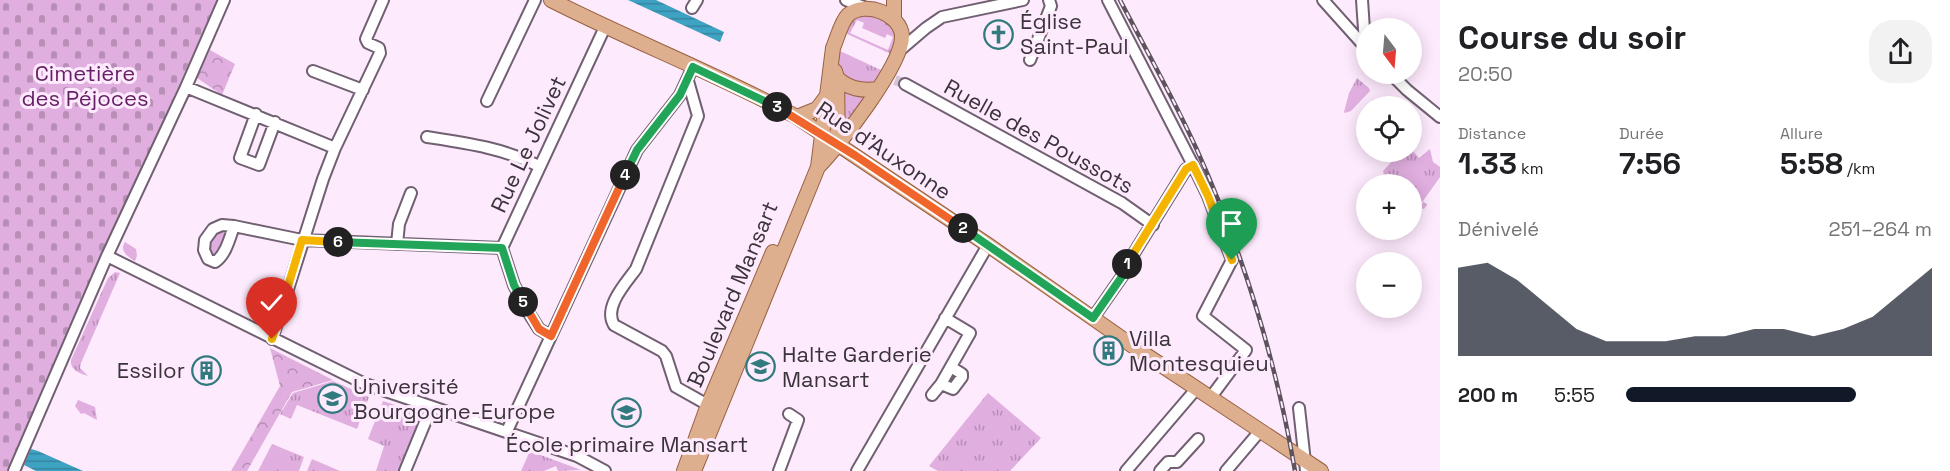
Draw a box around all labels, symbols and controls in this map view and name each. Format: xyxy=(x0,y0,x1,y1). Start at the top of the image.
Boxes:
place label: Église Saint-Paul xyxy=(1020,7,1129,60)
text: Course du soir xyxy=(1458,17,1686,59)
church icon: Église Saint-Paul xyxy=(983,18,1015,50)
north arrow xyxy=(1356,18,1422,84)
map controls xyxy=(1356,18,1422,318)
button: share xyxy=(1869,20,1932,83)
park label: Cimetière des Péjoces xyxy=(21,59,149,112)
text: 20:50 xyxy=(1458,61,1513,87)
street label: Rue Le Jolivet xyxy=(484,71,572,217)
street label: Ruelle des Poussots xyxy=(939,72,1139,200)
pin: 3 xyxy=(762,92,792,122)
street label: Rue d'Auxonne xyxy=(811,94,957,206)
text: 3 xyxy=(772,96,782,117)
button: locate xyxy=(1356,96,1422,162)
text: Distance xyxy=(1458,123,1526,144)
text: Durée xyxy=(1619,123,1664,144)
text: Allure xyxy=(1780,123,1823,144)
text: 1.33 xyxy=(1458,144,1517,183)
text: 7:56 xyxy=(1619,144,1681,183)
text: 5:58 xyxy=(1780,144,1843,183)
text: km xyxy=(1517,158,1543,179)
text: /km xyxy=(1843,158,1875,179)
pin: 4 xyxy=(610,160,640,190)
text: 4 xyxy=(620,164,630,185)
button: + xyxy=(1356,174,1422,240)
street label: Boulevard Mansart xyxy=(680,197,784,391)
pin xyxy=(1206,198,1257,260)
icon: arrive xyxy=(1215,207,1248,240)
pin: 2 xyxy=(948,213,978,243)
text: Dénivelé xyxy=(1458,216,1539,242)
text: 251–264 m xyxy=(1829,216,1932,242)
text: 2 xyxy=(958,217,968,238)
pin: 6 xyxy=(323,227,353,257)
text: 6 xyxy=(333,231,343,252)
pin: 1 xyxy=(1112,249,1142,279)
button: − xyxy=(1356,252,1422,318)
text: 1 xyxy=(1123,253,1131,274)
pin xyxy=(246,277,297,339)
icon: check xyxy=(255,286,288,319)
pin: 5 xyxy=(508,287,538,317)
text: 5 xyxy=(518,291,528,312)
place label: Villa Montesquieu xyxy=(1129,324,1269,377)
building icon: Villa Montesquieu xyxy=(1092,335,1124,367)
place label: Halte Garderie Mansart xyxy=(782,340,932,393)
school or university icon: Halte Garderie Mansart xyxy=(745,351,777,383)
building icon: Essilor xyxy=(190,354,222,386)
place label: Essilor xyxy=(117,356,185,384)
place label: Université Bourgogne-Europe xyxy=(353,372,555,425)
text: 200 m xyxy=(1458,382,1518,408)
text: 5:55 xyxy=(1554,382,1595,408)
school or university icon: Université Bourgogne-Europe xyxy=(316,383,348,415)
school or university icon: École primaire Mansart xyxy=(611,396,643,428)
place label: École primaire Mansart xyxy=(506,430,748,458)

